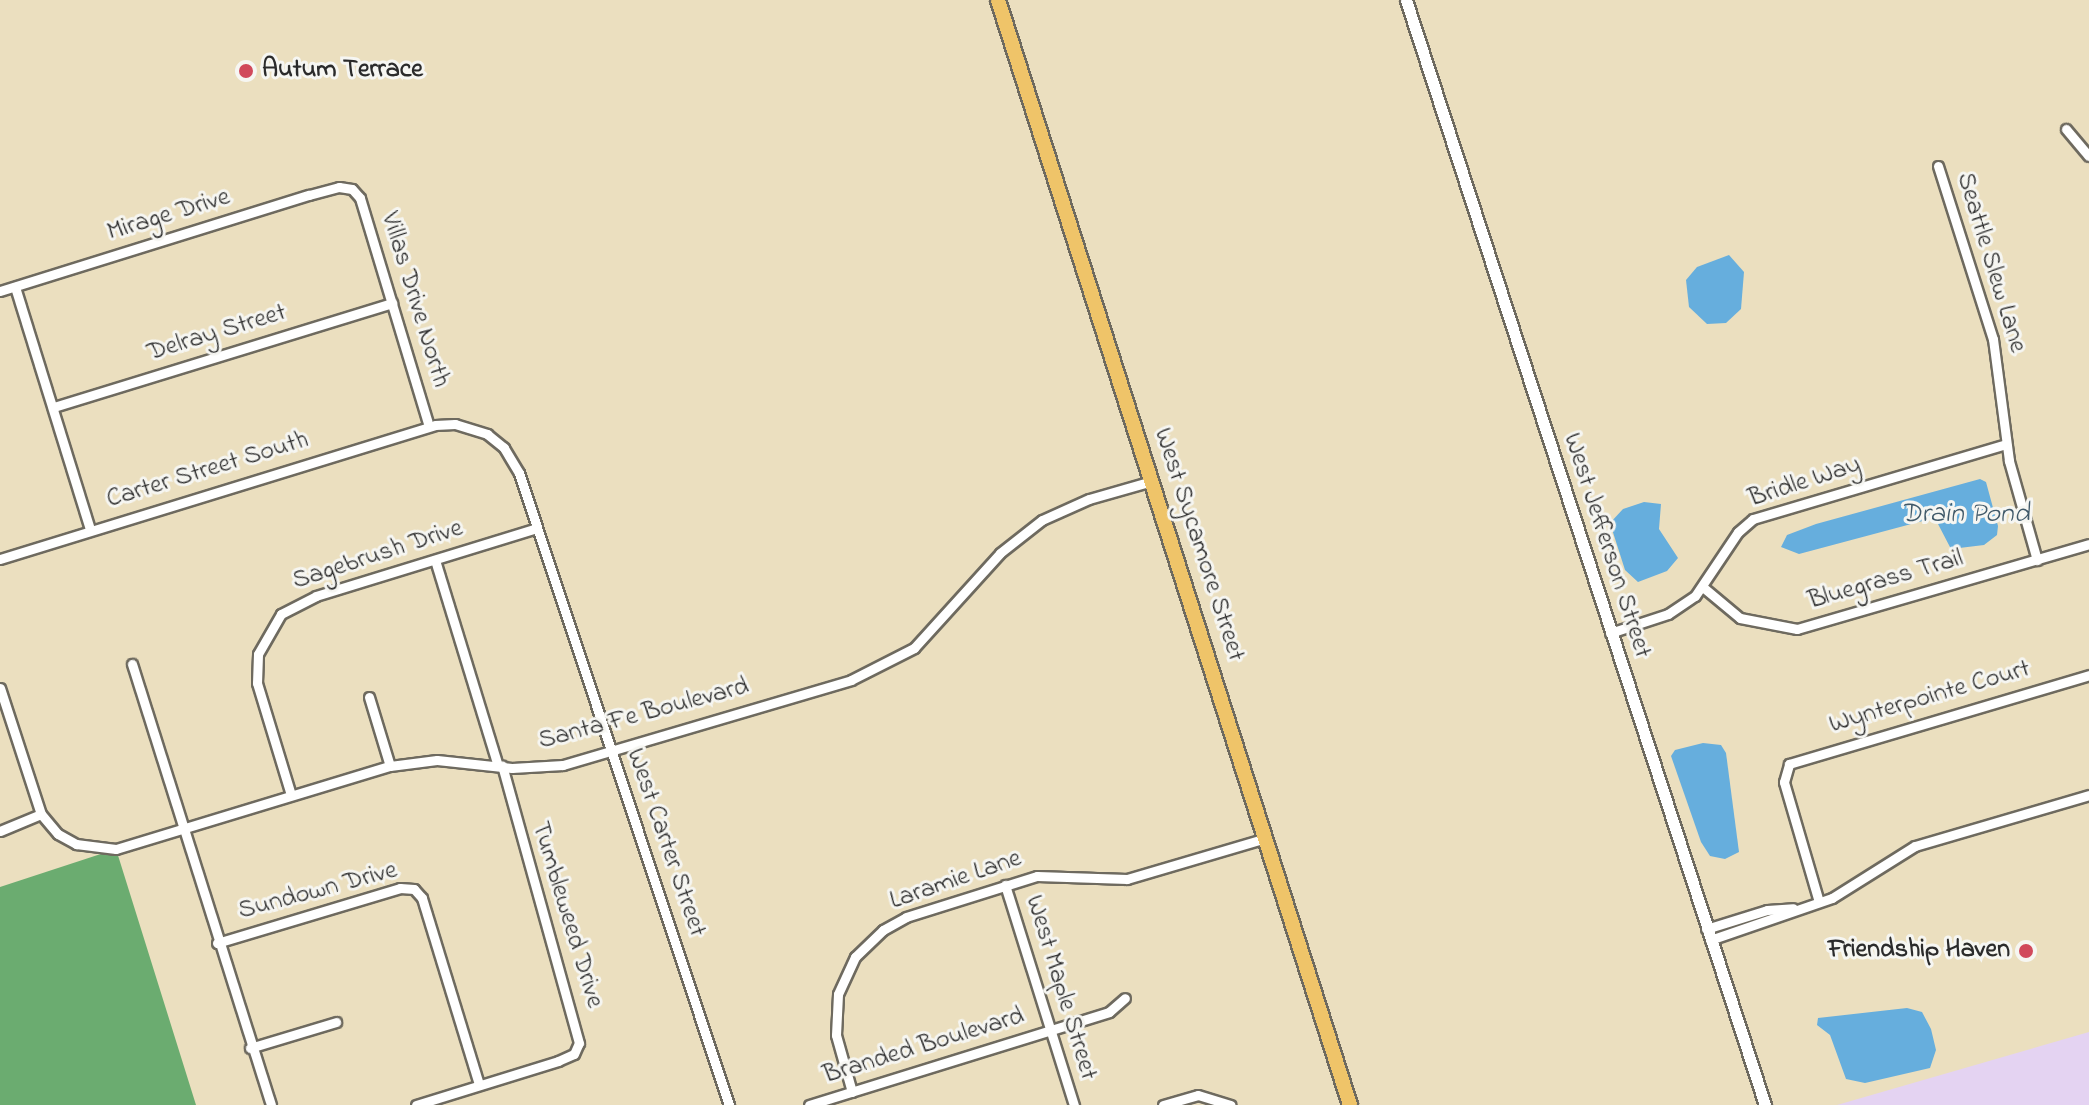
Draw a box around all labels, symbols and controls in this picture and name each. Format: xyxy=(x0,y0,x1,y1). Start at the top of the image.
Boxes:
place label: Autum Terrace xyxy=(262,55,423,87)
marker: Autum Terrace xyxy=(237,62,255,80)
street label: Seattle Slew Lane xyxy=(1948,169,2032,357)
street label: Mirage Drive xyxy=(104,183,234,249)
street label: Villas Drive North xyxy=(373,209,455,391)
street label: Delray Street xyxy=(144,298,290,370)
street label: Carter Street South xyxy=(103,425,313,517)
street label: West Sycamore Street xyxy=(1146,425,1250,665)
street label: West Jefferson Street xyxy=(1555,430,1657,662)
street label: Bridle Way xyxy=(1745,450,1865,516)
water label: Drain Pond xyxy=(1901,498,2029,532)
street label: Sagebrush Drive xyxy=(289,514,467,598)
street label: Bluegrass Trail xyxy=(1805,544,1967,618)
street label: Wynterpointe Court xyxy=(1826,654,2034,742)
street label: Santa Fe Boulevard xyxy=(535,672,753,758)
street label: West Carter Street xyxy=(618,745,712,941)
street label: Tumbleweed Drive xyxy=(523,818,609,1012)
street label: Laramie Lane xyxy=(886,844,1026,918)
street label: Sundown Drive xyxy=(235,856,401,928)
street label: West Maple Street xyxy=(1017,892,1103,1084)
place label: Friendship Haven xyxy=(1828,935,2010,967)
marker: Friendship Haven xyxy=(2017,942,2035,960)
street label: Branded Boulevard xyxy=(820,1002,1028,1092)

